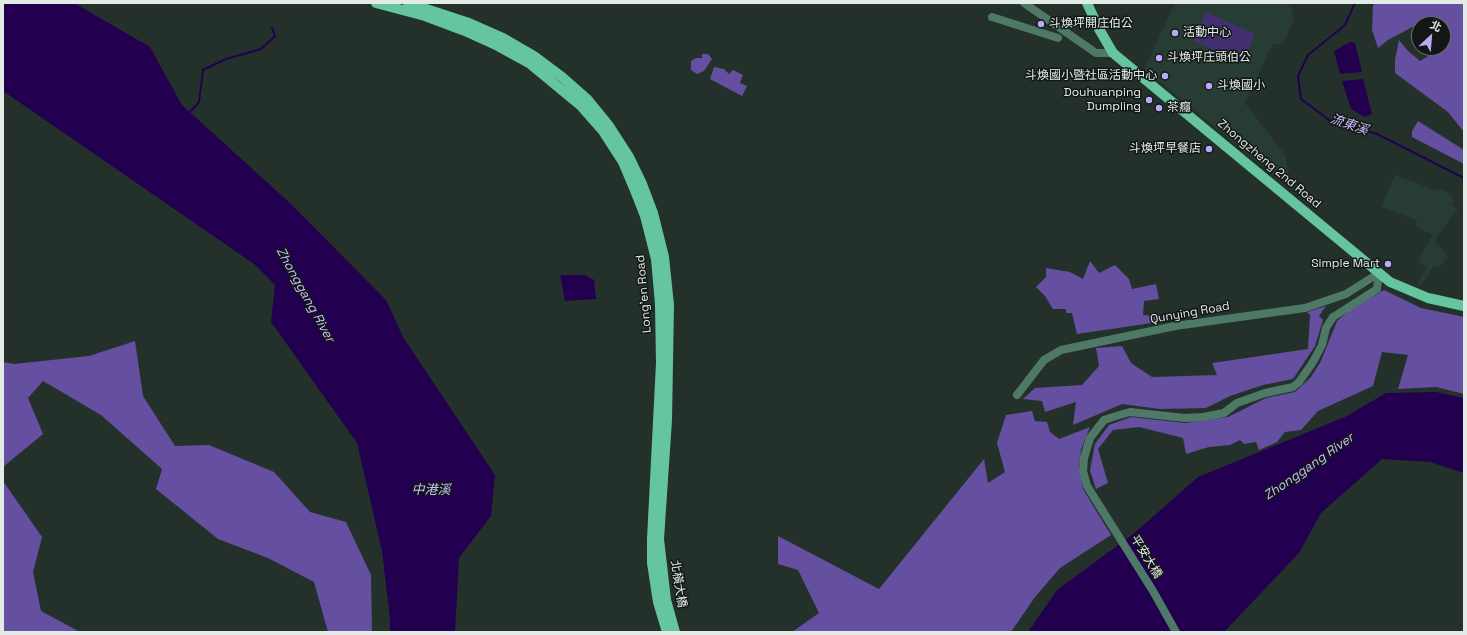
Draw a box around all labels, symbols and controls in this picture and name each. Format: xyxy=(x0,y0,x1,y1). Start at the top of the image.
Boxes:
north arrow xyxy=(1411,16,1451,56)
place label: 斗煥坪開庄伯公 xyxy=(1049,17,1133,31)
text: 北 xyxy=(1428,17,1444,35)
marker: 斗煥坪開庄伯公 xyxy=(1036,19,1046,29)
place label: 活動中心 xyxy=(1183,26,1231,40)
marker: 活動中心 xyxy=(1170,28,1180,38)
place label: 斗煥坪庄頭伯公 xyxy=(1167,51,1251,65)
marker: 斗煥坪庄頭伯公 xyxy=(1154,53,1164,63)
place label: 斗煥國小暨社區活動中心 xyxy=(1025,69,1157,83)
marker: 斗煥國小暨社區活動中心 xyxy=(1160,71,1170,81)
place label: 斗煥國小 xyxy=(1217,79,1265,93)
marker: 斗煥國小 xyxy=(1204,81,1214,91)
place label: Douhuanping Dumpling xyxy=(1064,86,1141,114)
marker: Douhuanping Dumpling xyxy=(1144,95,1154,105)
place label: 茶癮 xyxy=(1167,101,1191,115)
marker: 茶癮 xyxy=(1154,103,1164,113)
water label: 流東溪 xyxy=(1328,111,1370,139)
street label: Zhongzheng 2nd Road xyxy=(1214,117,1324,211)
place label: 斗煥坪早餐店 xyxy=(1129,142,1201,156)
marker: 斗煥坪早餐店 xyxy=(1204,144,1214,154)
water label: Zhonggang River xyxy=(272,245,338,345)
street label: Long'en Road xyxy=(633,254,655,334)
place label: Simple Mart xyxy=(1311,257,1380,271)
marker: Simple Mart xyxy=(1383,259,1393,269)
street label: Qunying Road xyxy=(1149,299,1231,327)
water label: Zhonggang River xyxy=(1261,430,1357,504)
water label: 中港溪 xyxy=(412,482,450,498)
street label: 平安大橋 xyxy=(1127,533,1165,581)
street label: 北橫大橋 xyxy=(667,559,689,609)

